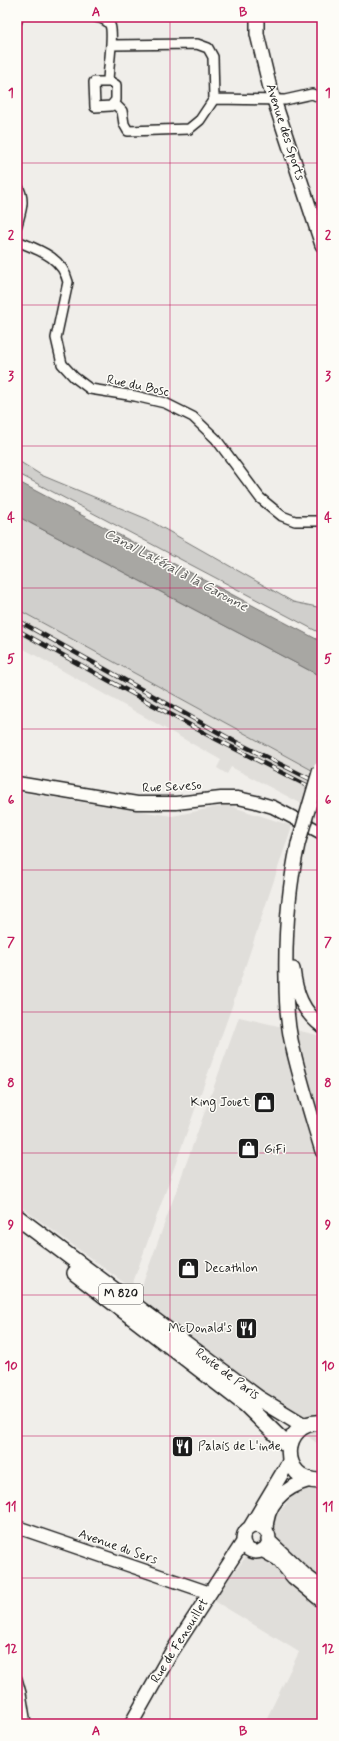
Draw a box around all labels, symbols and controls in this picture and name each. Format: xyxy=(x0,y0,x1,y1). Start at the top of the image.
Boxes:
text: A xyxy=(92,4,100,21)
text: B xyxy=(239,4,248,21)
street label: Avenue des Sports xyxy=(261,82,309,183)
text: 1 xyxy=(8,85,14,102)
text: 1 xyxy=(325,85,331,102)
text: 2 xyxy=(8,227,15,244)
text: 2 xyxy=(325,227,332,244)
text: 3 xyxy=(8,368,14,385)
text: 3 xyxy=(325,368,331,385)
street label: Rue du Bosc xyxy=(105,371,171,401)
text: 4 xyxy=(7,510,15,527)
text: 4 xyxy=(324,510,332,527)
water label: Canal Latéral à la Garonne xyxy=(101,524,252,616)
text: 5 xyxy=(7,651,15,668)
text: 5 xyxy=(324,651,332,668)
street label: Rue Seveso xyxy=(142,777,202,797)
text: 6 xyxy=(8,792,15,809)
text: 6 xyxy=(325,792,332,809)
text: 7 xyxy=(7,934,15,951)
text: 7 xyxy=(324,934,332,951)
text: 8 xyxy=(7,1075,15,1092)
text: 8 xyxy=(324,1075,332,1092)
shop icon: King Jouet xyxy=(252,1089,278,1115)
place label: King Jouet xyxy=(191,1094,250,1112)
shop icon: GiFi xyxy=(235,1136,261,1162)
place label: GiFi xyxy=(264,1141,286,1158)
text: 9 xyxy=(8,1217,15,1234)
text: 9 xyxy=(325,1217,332,1234)
shop icon: Decathlon xyxy=(176,1255,202,1281)
place label: Decathlon xyxy=(204,1260,258,1277)
road number: M 820 xyxy=(99,1284,143,1304)
restaurant icon: McDonald's xyxy=(234,1315,260,1341)
place label: McDonald's xyxy=(168,1320,232,1337)
street label: Route de Paris xyxy=(191,1344,263,1404)
text: 10 xyxy=(4,1358,18,1375)
text: 10 xyxy=(321,1358,335,1375)
restaurant icon: Palais de L'inde xyxy=(169,1433,195,1459)
place label: Palais de L'inde xyxy=(198,1438,281,1455)
text: 11 xyxy=(5,1499,17,1516)
text: 11 xyxy=(322,1499,334,1516)
street label: Avenue du Sers xyxy=(76,1525,160,1569)
street label: Rue de Fenouillet xyxy=(147,1596,213,1686)
text: 12 xyxy=(5,1641,17,1658)
text: 12 xyxy=(322,1641,334,1658)
text: A xyxy=(92,1723,100,1740)
text: B xyxy=(239,1723,248,1740)

